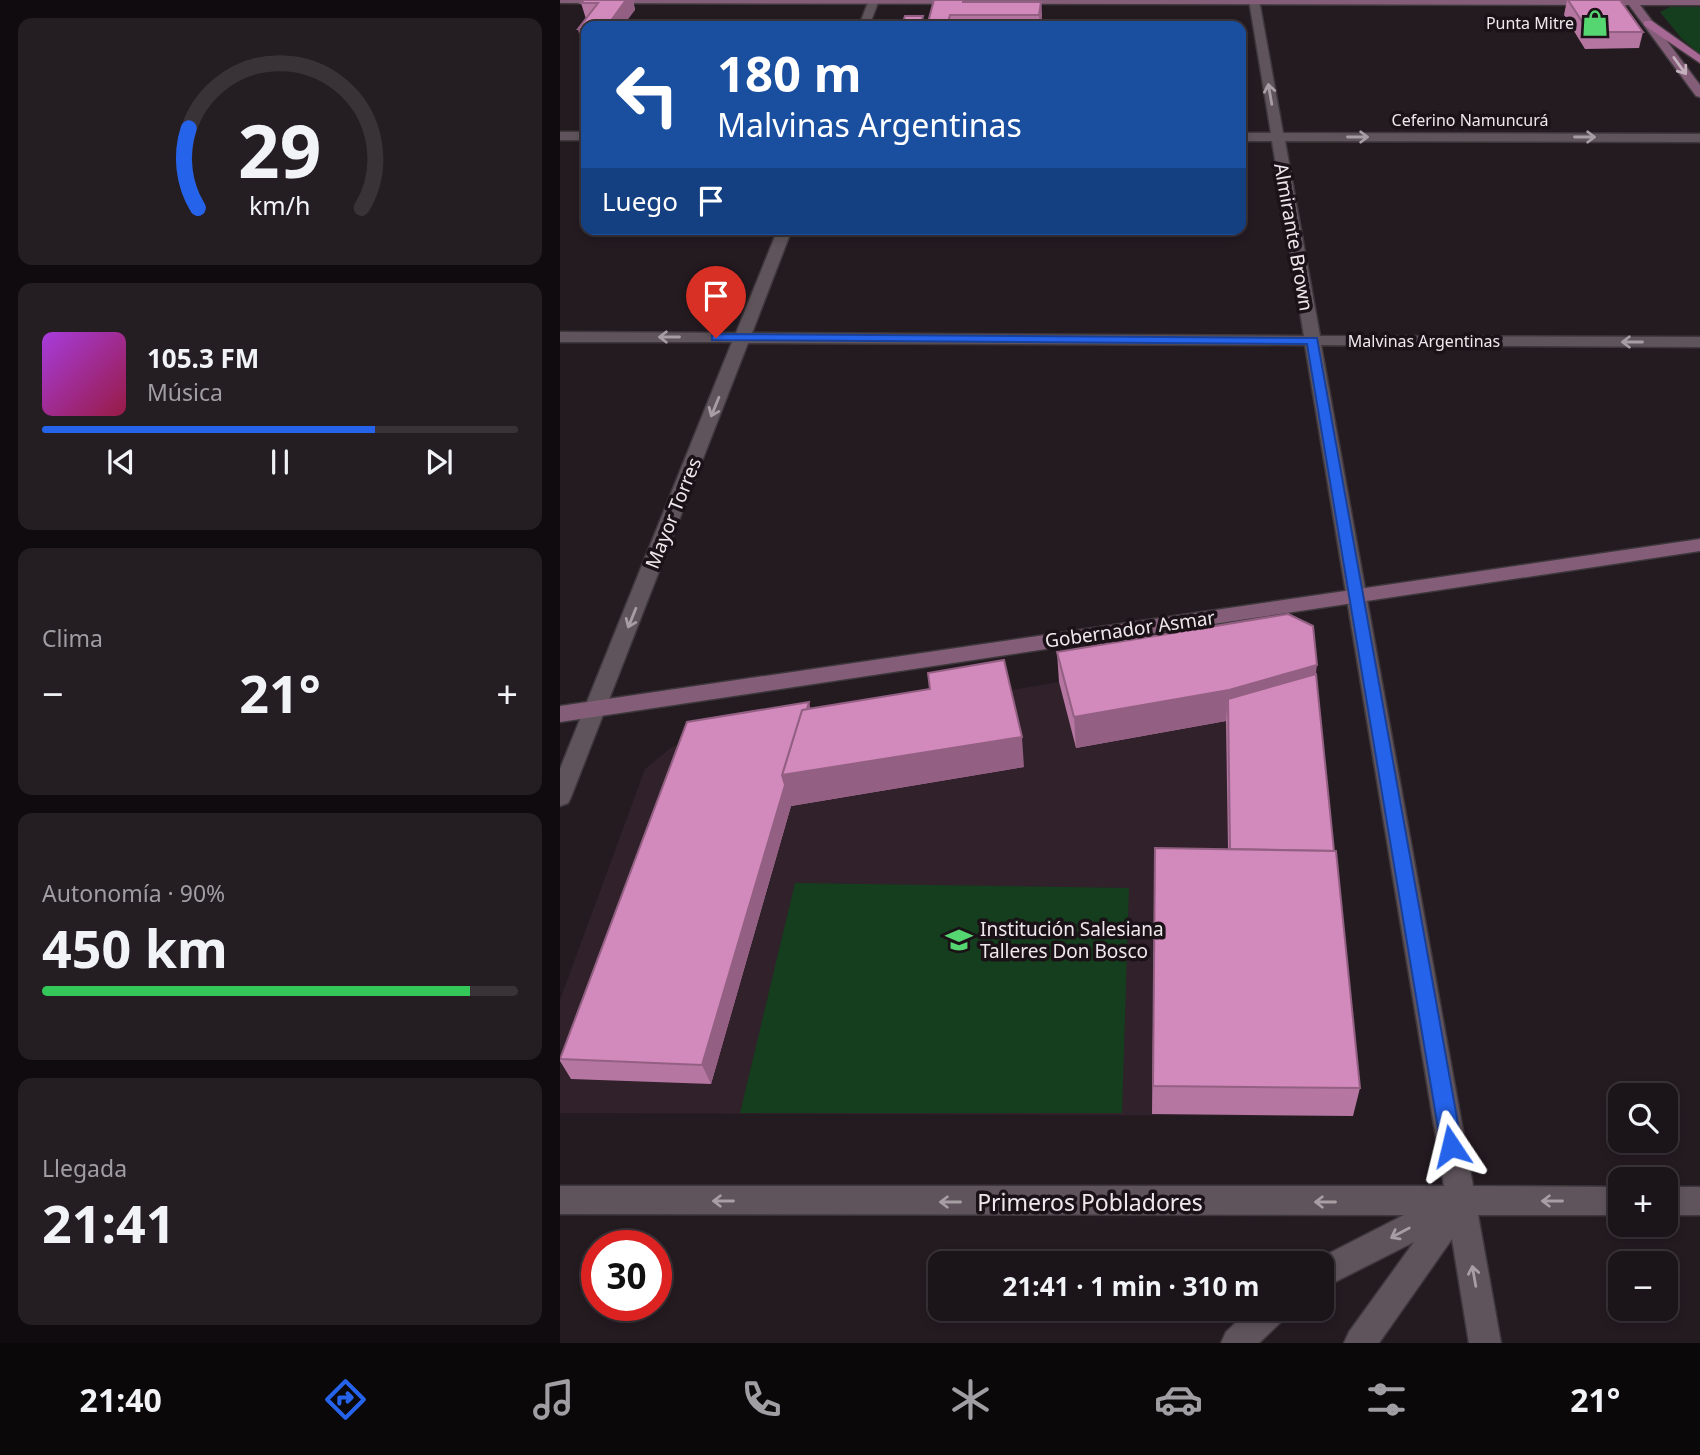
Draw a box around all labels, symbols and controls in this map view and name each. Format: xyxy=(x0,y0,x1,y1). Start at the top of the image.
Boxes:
shop icon: Punta Mitre xyxy=(1580,8,1610,38)
place label: Punta Mitre xyxy=(1486,12,1574,34)
text: 180 m xyxy=(717,40,862,106)
icon: left xyxy=(602,49,693,140)
one-way arrow xyxy=(1673,56,1687,75)
one-way arrow xyxy=(1263,83,1276,106)
text: 29 xyxy=(238,100,322,199)
text: Malvinas Argentinas xyxy=(717,103,1022,146)
street label: Ceferino Namuncurá xyxy=(1392,109,1548,131)
one-way arrow xyxy=(1346,130,1369,144)
one-way arrow xyxy=(1574,130,1597,144)
street label: Almirante Brown xyxy=(1268,161,1320,313)
icon: arrive xyxy=(692,182,730,220)
text: Luego xyxy=(602,183,678,219)
text: km/h xyxy=(249,187,311,221)
pin xyxy=(686,266,746,338)
icon: arrive xyxy=(697,277,735,315)
one-way arrow xyxy=(658,330,681,344)
street label: Malvinas Argentinas xyxy=(1348,330,1500,352)
one-way arrow xyxy=(1621,335,1644,349)
text: 105.3 FM xyxy=(147,340,259,376)
text: Música xyxy=(147,376,223,408)
one-way arrow xyxy=(708,395,721,417)
icon: previous xyxy=(102,443,140,481)
icon: pause xyxy=(261,443,299,481)
icon: next xyxy=(420,443,458,481)
street label: Mayor Torres xyxy=(639,454,707,572)
street label: Gobernador Asmar xyxy=(1043,604,1217,654)
one-way arrow xyxy=(624,607,637,629)
text: Clima xyxy=(42,622,103,654)
text: 21° xyxy=(239,657,321,728)
text: − xyxy=(42,667,64,719)
text: + xyxy=(496,667,518,719)
text: Autonomía · 90% xyxy=(42,877,225,909)
text: 450 km xyxy=(42,912,228,983)
place label: Institución Salesiana Talleres Don Bosco xyxy=(980,916,1164,964)
school or university icon: Institución Salesiana Talleres Don Bosco xyxy=(944,925,974,955)
map controls xyxy=(1608,1083,1678,1321)
button: search xyxy=(1608,1083,1678,1153)
position arrow xyxy=(1414,1109,1488,1183)
text: Llegada xyxy=(42,1152,127,1184)
button: + xyxy=(1608,1167,1678,1237)
street label: Primeros Pobladores xyxy=(977,1186,1203,1218)
text: 21:41 xyxy=(42,1187,176,1258)
one-way arrow xyxy=(712,1194,735,1208)
one-way arrow xyxy=(1541,1194,1564,1208)
one-way arrow xyxy=(939,1195,962,1208)
one-way arrow xyxy=(1314,1195,1337,1209)
one-way arrow xyxy=(1391,1226,1411,1240)
speed limit sign: 30 xyxy=(581,1230,672,1321)
button: − xyxy=(1608,1251,1678,1321)
one-way arrow xyxy=(1467,1265,1480,1288)
text: 21:41 · 1 min · 310 m xyxy=(1003,1268,1259,1304)
icon: directions xyxy=(321,1375,370,1424)
icon: music xyxy=(529,1375,578,1424)
icon: phone xyxy=(737,1375,786,1424)
icon: climate xyxy=(946,1375,995,1424)
icon: car xyxy=(1154,1375,1203,1424)
icon: filters xyxy=(1362,1375,1411,1424)
text: 21:40 xyxy=(80,1378,162,1421)
text: 21° xyxy=(1570,1378,1620,1421)

